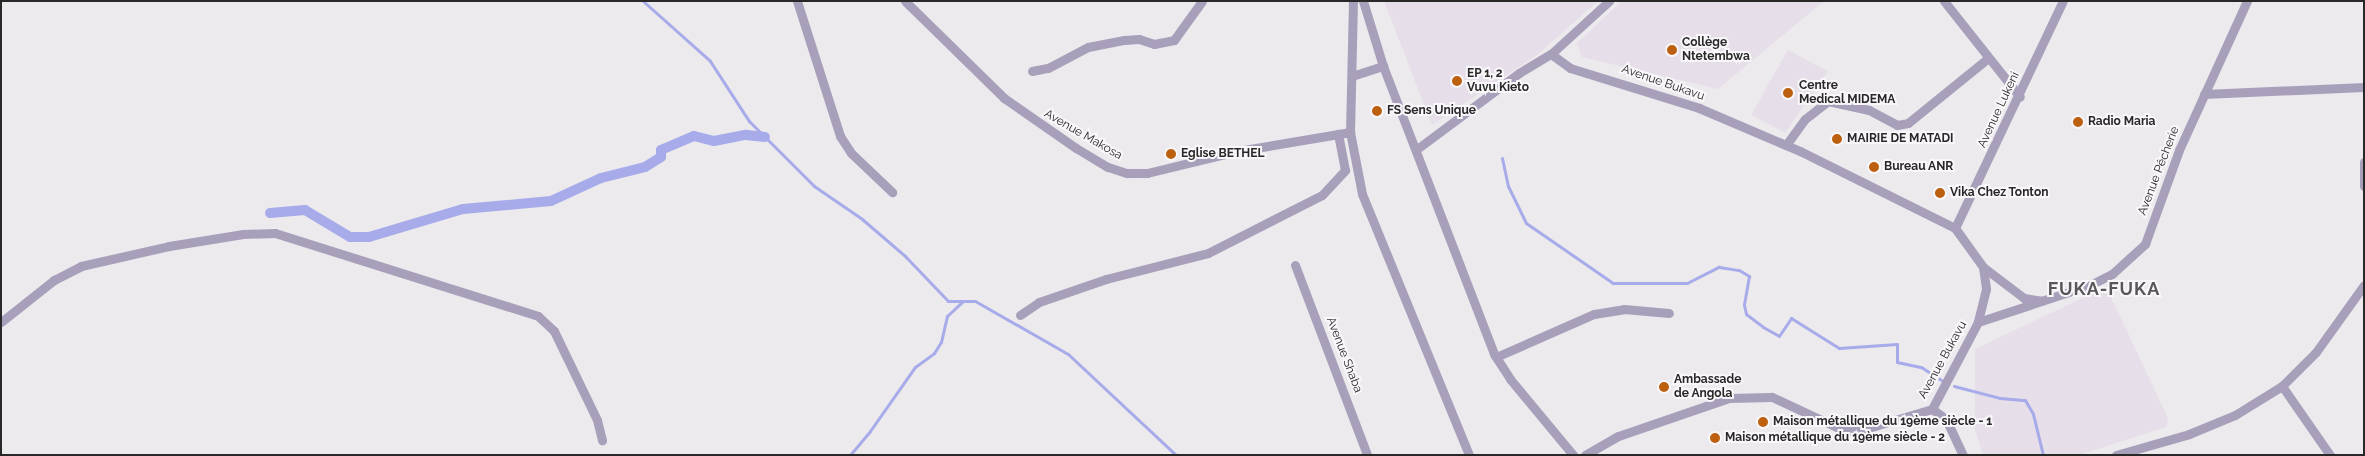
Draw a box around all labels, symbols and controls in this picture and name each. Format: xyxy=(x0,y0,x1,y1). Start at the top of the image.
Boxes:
place label: Collège Ntetembwa xyxy=(1682,36,1750,64)
marker: Collège Ntetembwa xyxy=(1666,44,1678,56)
street label: Avenue Bukavu xyxy=(1620,62,1706,104)
place label: EP 1, 2 Vuvu Kieto xyxy=(1467,67,1529,95)
street label: Avenue Lukeni xyxy=(1975,70,2023,150)
marker: EP 1, 2 Vuvu Kieto xyxy=(1451,75,1463,87)
place label: Centre Medical MIDEMA xyxy=(1799,79,1896,107)
marker: Centre Medical MIDEMA xyxy=(1781,86,1795,100)
place label: FS Sens Unique xyxy=(1387,104,1476,118)
marker: FS Sens Unique xyxy=(1371,105,1383,117)
street label: Avenue Makosa xyxy=(1041,107,1125,163)
place label: Radio Maria xyxy=(2088,115,2155,129)
marker: Radio Maria xyxy=(2072,116,2084,128)
street label: Avenue Pêcherie xyxy=(2135,125,2183,217)
place label: MAIRIE DE MATADI xyxy=(1847,132,1953,146)
marker: MAIRIE DE MATADI xyxy=(1831,133,1843,145)
place label: Eglise BETHEL xyxy=(1181,147,1265,161)
marker: Eglise BETHEL xyxy=(1165,148,1177,160)
place label: Bureau ANR xyxy=(1884,160,1954,174)
marker: Bureau ANR xyxy=(1868,161,1880,173)
place label: Vika Chez Tonton xyxy=(1950,186,2049,200)
marker: Vika Chez Tonton xyxy=(1934,187,1946,199)
district label: FUKA-FUKA xyxy=(2047,278,2161,300)
street label: Avenue Shaba xyxy=(1323,315,1365,395)
street label: Avenue Bukavu xyxy=(1916,319,1970,401)
place label: Ambassade de Angola xyxy=(1674,373,1741,401)
marker: Ambassade de Angola xyxy=(1658,381,1670,393)
place label: Maison métallique du 19ème siècle - 1 xyxy=(1773,415,1992,429)
marker: Maison métallique du 19ème siècle - 1 xyxy=(1757,416,1769,428)
place label: Maison métallique du 19ème siècle - 2 xyxy=(1725,431,1945,445)
marker: Maison métallique du 19ème siècle - 2 xyxy=(1709,432,1721,444)

